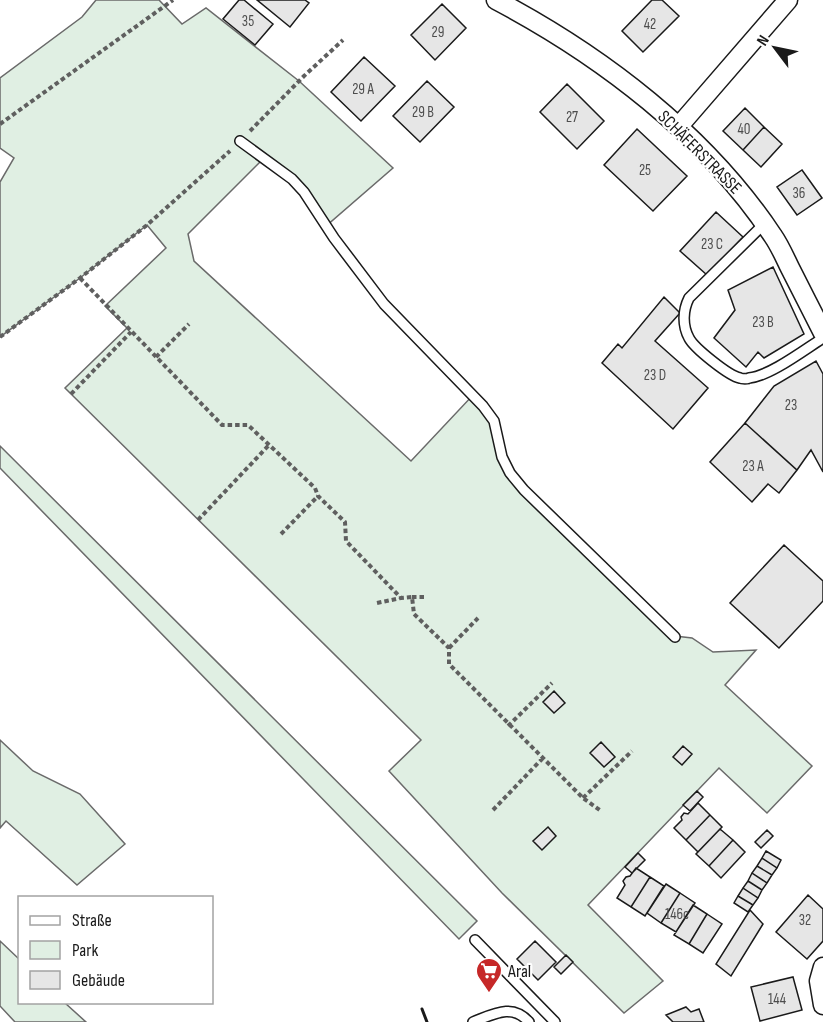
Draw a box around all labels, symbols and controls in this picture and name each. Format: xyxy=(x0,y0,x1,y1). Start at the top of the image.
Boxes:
house number: 35 xyxy=(242,12,254,31)
house number: 42 xyxy=(644,15,656,34)
north arrow xyxy=(745,18,805,78)
house number: 29 xyxy=(432,23,444,42)
text: N xyxy=(753,32,774,50)
house number: 29 A xyxy=(352,80,374,99)
house number: 29 B xyxy=(412,103,434,122)
street label: SCHÄFERSTRASSE xyxy=(654,106,746,198)
house number: 27 xyxy=(566,108,578,127)
house number: 40 xyxy=(738,120,750,139)
house number: 25 xyxy=(639,161,651,180)
house number: 36 xyxy=(793,184,805,203)
house number: 23 C xyxy=(701,235,723,254)
house number: 23 B xyxy=(752,313,774,332)
house number: 23 D xyxy=(644,366,666,385)
house number: 23 xyxy=(785,396,797,415)
house number: 23 A xyxy=(742,457,764,476)
legend xyxy=(18,896,213,1004)
house number: 146c xyxy=(665,905,689,924)
text: Straße xyxy=(72,910,112,931)
house number: 32 xyxy=(799,911,811,930)
text: Park xyxy=(72,940,98,961)
supermarket icon: Aral xyxy=(474,956,504,994)
place label: Aral xyxy=(507,961,531,982)
text: Gebäude xyxy=(72,970,125,991)
house number: 144 xyxy=(768,990,786,1009)

